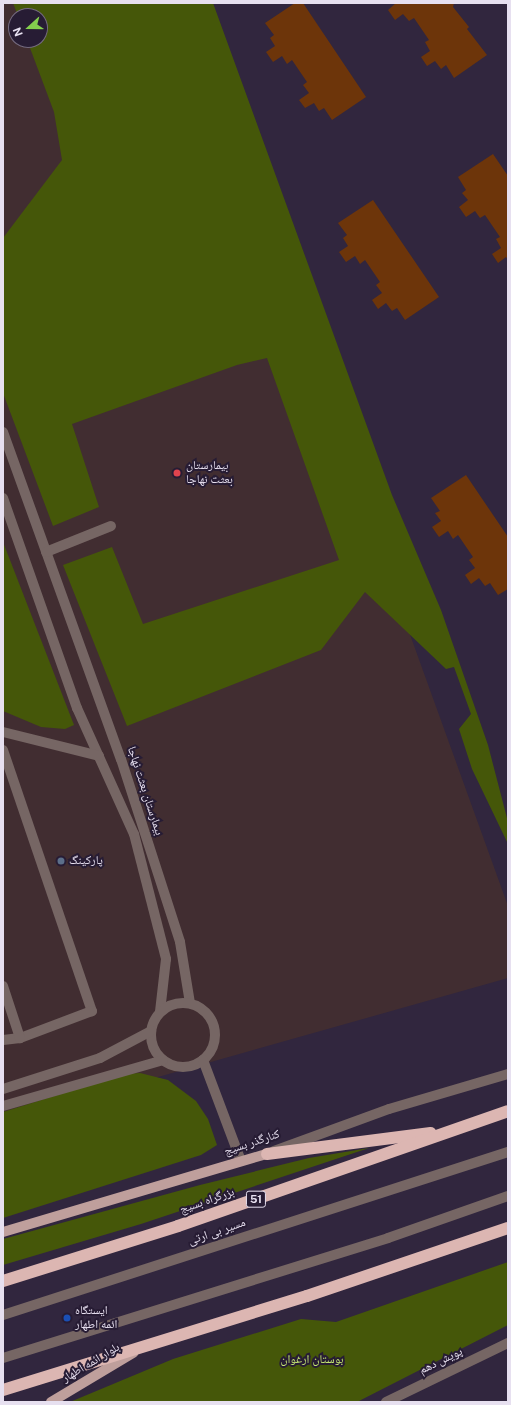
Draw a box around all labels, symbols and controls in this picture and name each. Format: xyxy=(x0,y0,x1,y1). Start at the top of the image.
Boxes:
north arrow xyxy=(8,8,48,48)
text: N xyxy=(11,26,25,38)
place label: بیمارستان بعثت نهاجا xyxy=(186,459,233,487)
marker: بیمارستان بعثت نهاجا xyxy=(171,467,183,479)
street label: بیمارستان بعثت نهاجا xyxy=(124,745,166,837)
place label: پارکینگ xyxy=(69,854,103,868)
marker: پارکینگ xyxy=(56,856,66,866)
street label: کنارگذر بسیج xyxy=(222,1127,282,1159)
street label: بزرگراه بسیج xyxy=(178,1185,236,1217)
road number: 51 xyxy=(245,1190,267,1208)
street label: مسیر بی ارتی xyxy=(186,1215,248,1249)
place label: ایستگاه ائمه اطهار xyxy=(75,1304,117,1332)
marker: ایستگاه ائمه اطهار xyxy=(62,1313,72,1323)
street label: بلوار ائمه اطهار xyxy=(60,1340,122,1386)
street label: پویش دهم xyxy=(417,1344,465,1378)
park label: بوستان ارغوان xyxy=(280,1353,344,1367)

